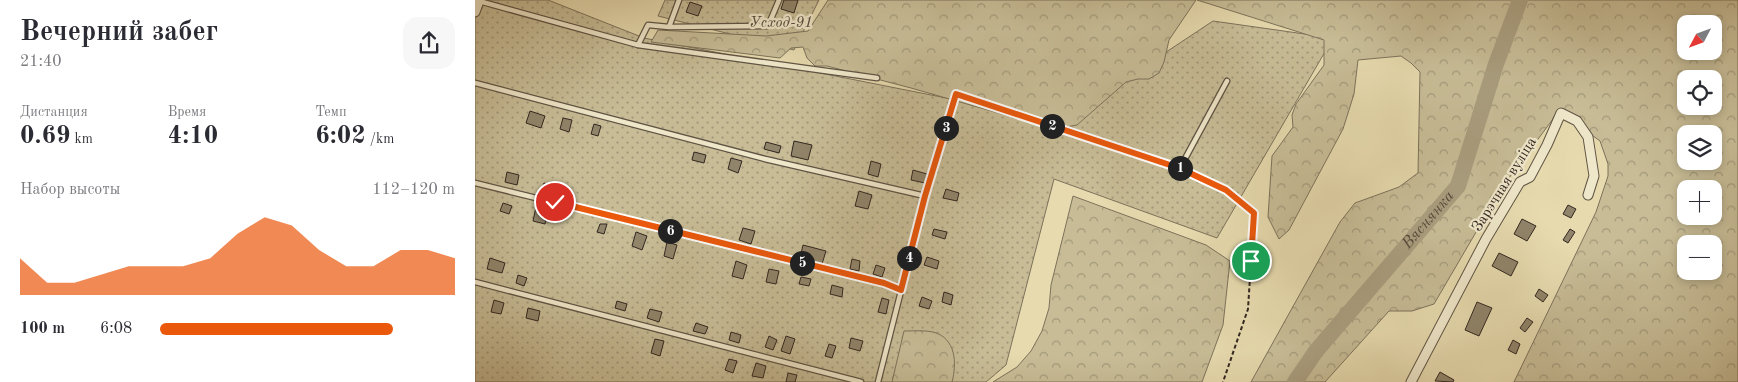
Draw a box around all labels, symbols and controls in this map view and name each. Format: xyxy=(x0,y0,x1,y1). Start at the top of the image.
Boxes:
north arrow xyxy=(1677,15,1723,60)
map controls xyxy=(1677,15,1722,280)
park label: Усход-91 xyxy=(749,16,813,31)
button: share xyxy=(403,17,455,69)
text: Вечерний забег xyxy=(20,19,218,47)
text: 21:40 xyxy=(20,54,62,70)
button: locate xyxy=(1677,70,1722,115)
text: Дистанция xyxy=(20,105,88,119)
text: Время xyxy=(168,105,206,119)
text: Темп xyxy=(315,105,347,119)
pin: 2 xyxy=(1039,114,1065,138)
pin: 3 xyxy=(933,116,959,140)
text: 2 xyxy=(1048,119,1057,133)
text: 3 xyxy=(942,121,951,135)
text: 0.69 xyxy=(20,124,71,149)
text: 4:10 xyxy=(168,124,218,149)
text: 6:02 xyxy=(315,124,366,149)
button: layers xyxy=(1677,125,1722,170)
text: km xyxy=(71,132,93,146)
text: /km xyxy=(366,132,394,146)
street label: Зарэчная вуліца xyxy=(1470,135,1540,235)
pin: 1 xyxy=(1167,156,1193,180)
text: 1 xyxy=(1176,161,1185,175)
button: + xyxy=(1677,180,1722,225)
pin xyxy=(534,181,576,223)
text: Набор высоты xyxy=(20,182,120,198)
text: 112–120 m xyxy=(372,182,455,198)
icon: check xyxy=(541,188,569,216)
water label: Вяснянка xyxy=(1399,188,1458,253)
pin: 6 xyxy=(657,218,683,244)
text: 6 xyxy=(666,224,675,238)
button: − xyxy=(1677,235,1722,280)
pin xyxy=(1230,240,1272,282)
pin: 4 xyxy=(897,246,921,270)
icon: arrive xyxy=(1237,247,1265,275)
pin: 5 xyxy=(789,250,815,276)
text: 4 xyxy=(905,251,914,265)
text: 5 xyxy=(798,256,807,270)
text: 100 m xyxy=(20,321,65,337)
text: 6:08 xyxy=(100,321,132,337)

